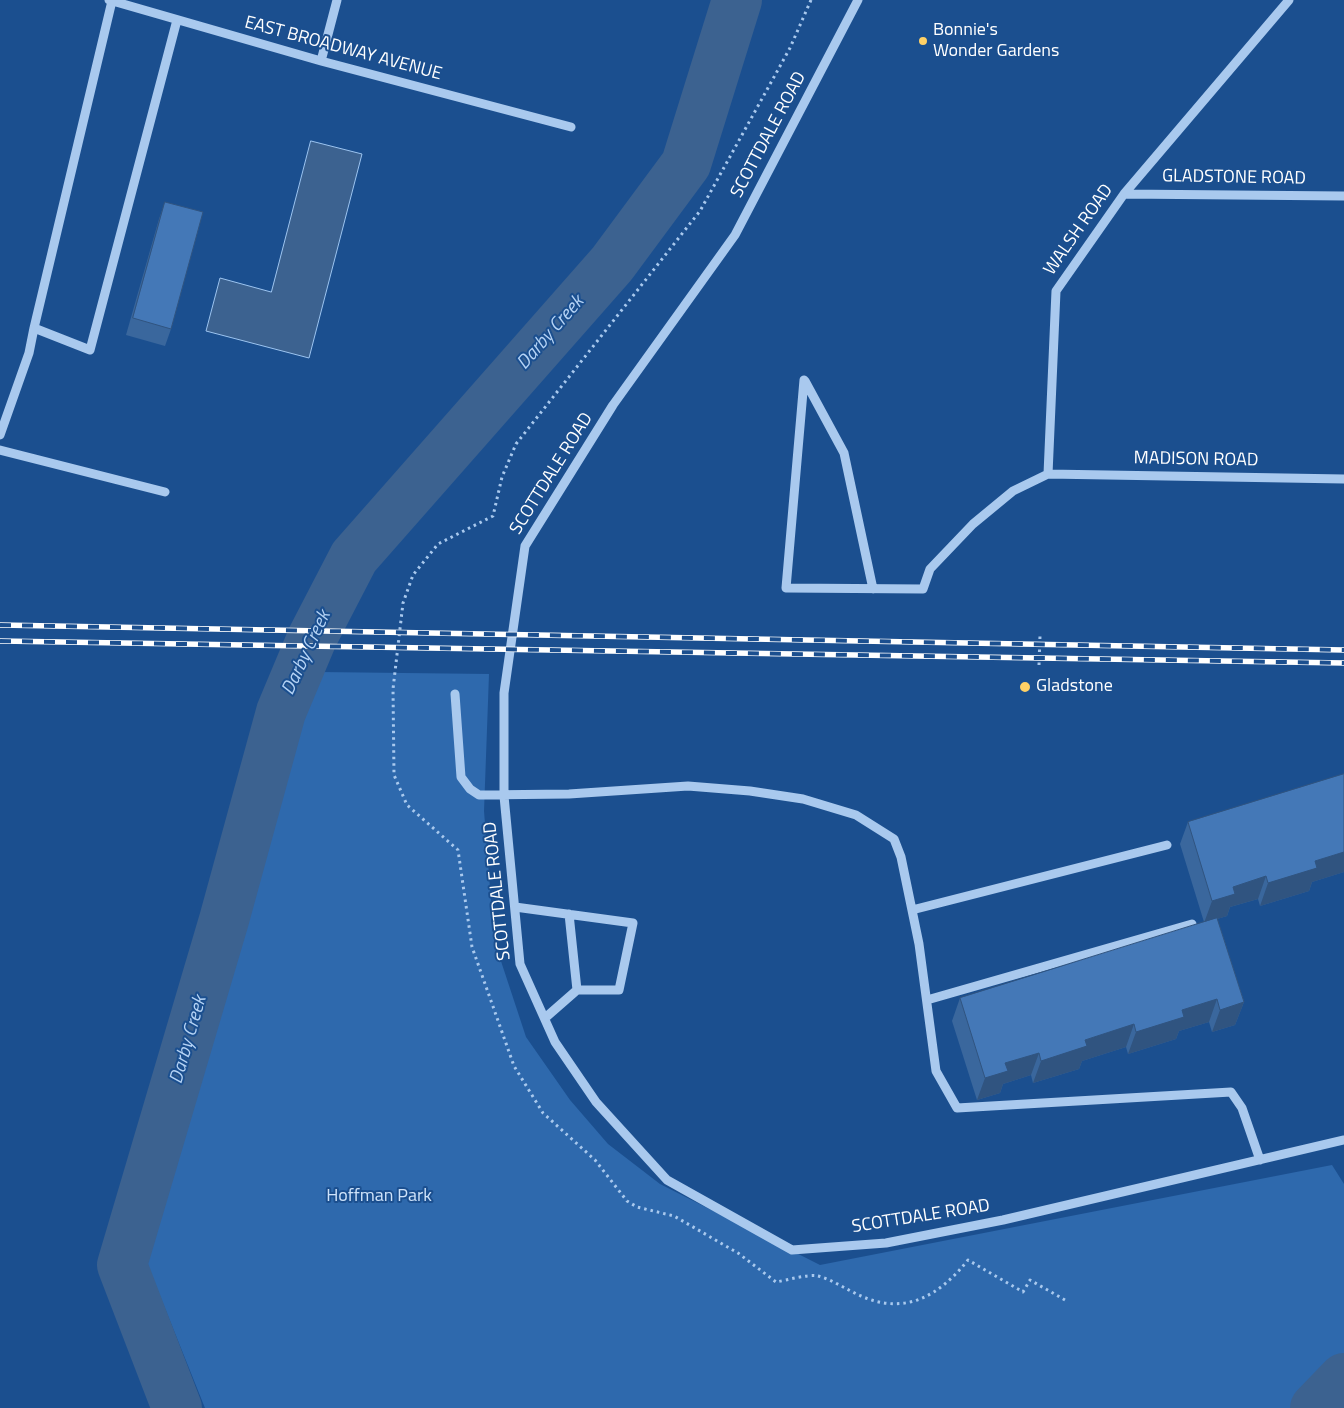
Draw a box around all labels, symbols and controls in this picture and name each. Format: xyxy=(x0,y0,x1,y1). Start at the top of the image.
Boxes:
street label: EAST BROADWAY AVENUE xyxy=(242,12,444,86)
place label: Bonnie's Wonder Gardens xyxy=(933,20,1059,62)
marker: Bonnie's Wonder Gardens xyxy=(917,35,929,47)
street label: SCOTTDALE ROAD xyxy=(727,68,811,202)
street label: GLADSTONE ROAD xyxy=(1162,166,1306,190)
street label: WALSH ROAD xyxy=(1040,180,1118,280)
water label: Darby Creek xyxy=(513,291,589,375)
street label: SCOTTDALE ROAD xyxy=(506,409,598,539)
street label: MADISON ROAD xyxy=(1133,448,1259,472)
water label: Darby Creek xyxy=(278,607,336,699)
place label: Gladstone xyxy=(1036,676,1113,698)
marker: Gladstone xyxy=(1018,680,1032,694)
street label: SCOTTDALE ROAD xyxy=(480,820,516,962)
water label: Darby Creek xyxy=(166,993,212,1087)
park label: Hoffman Park xyxy=(326,1186,432,1208)
street label: SCOTTDALE ROAD xyxy=(850,1195,992,1239)

